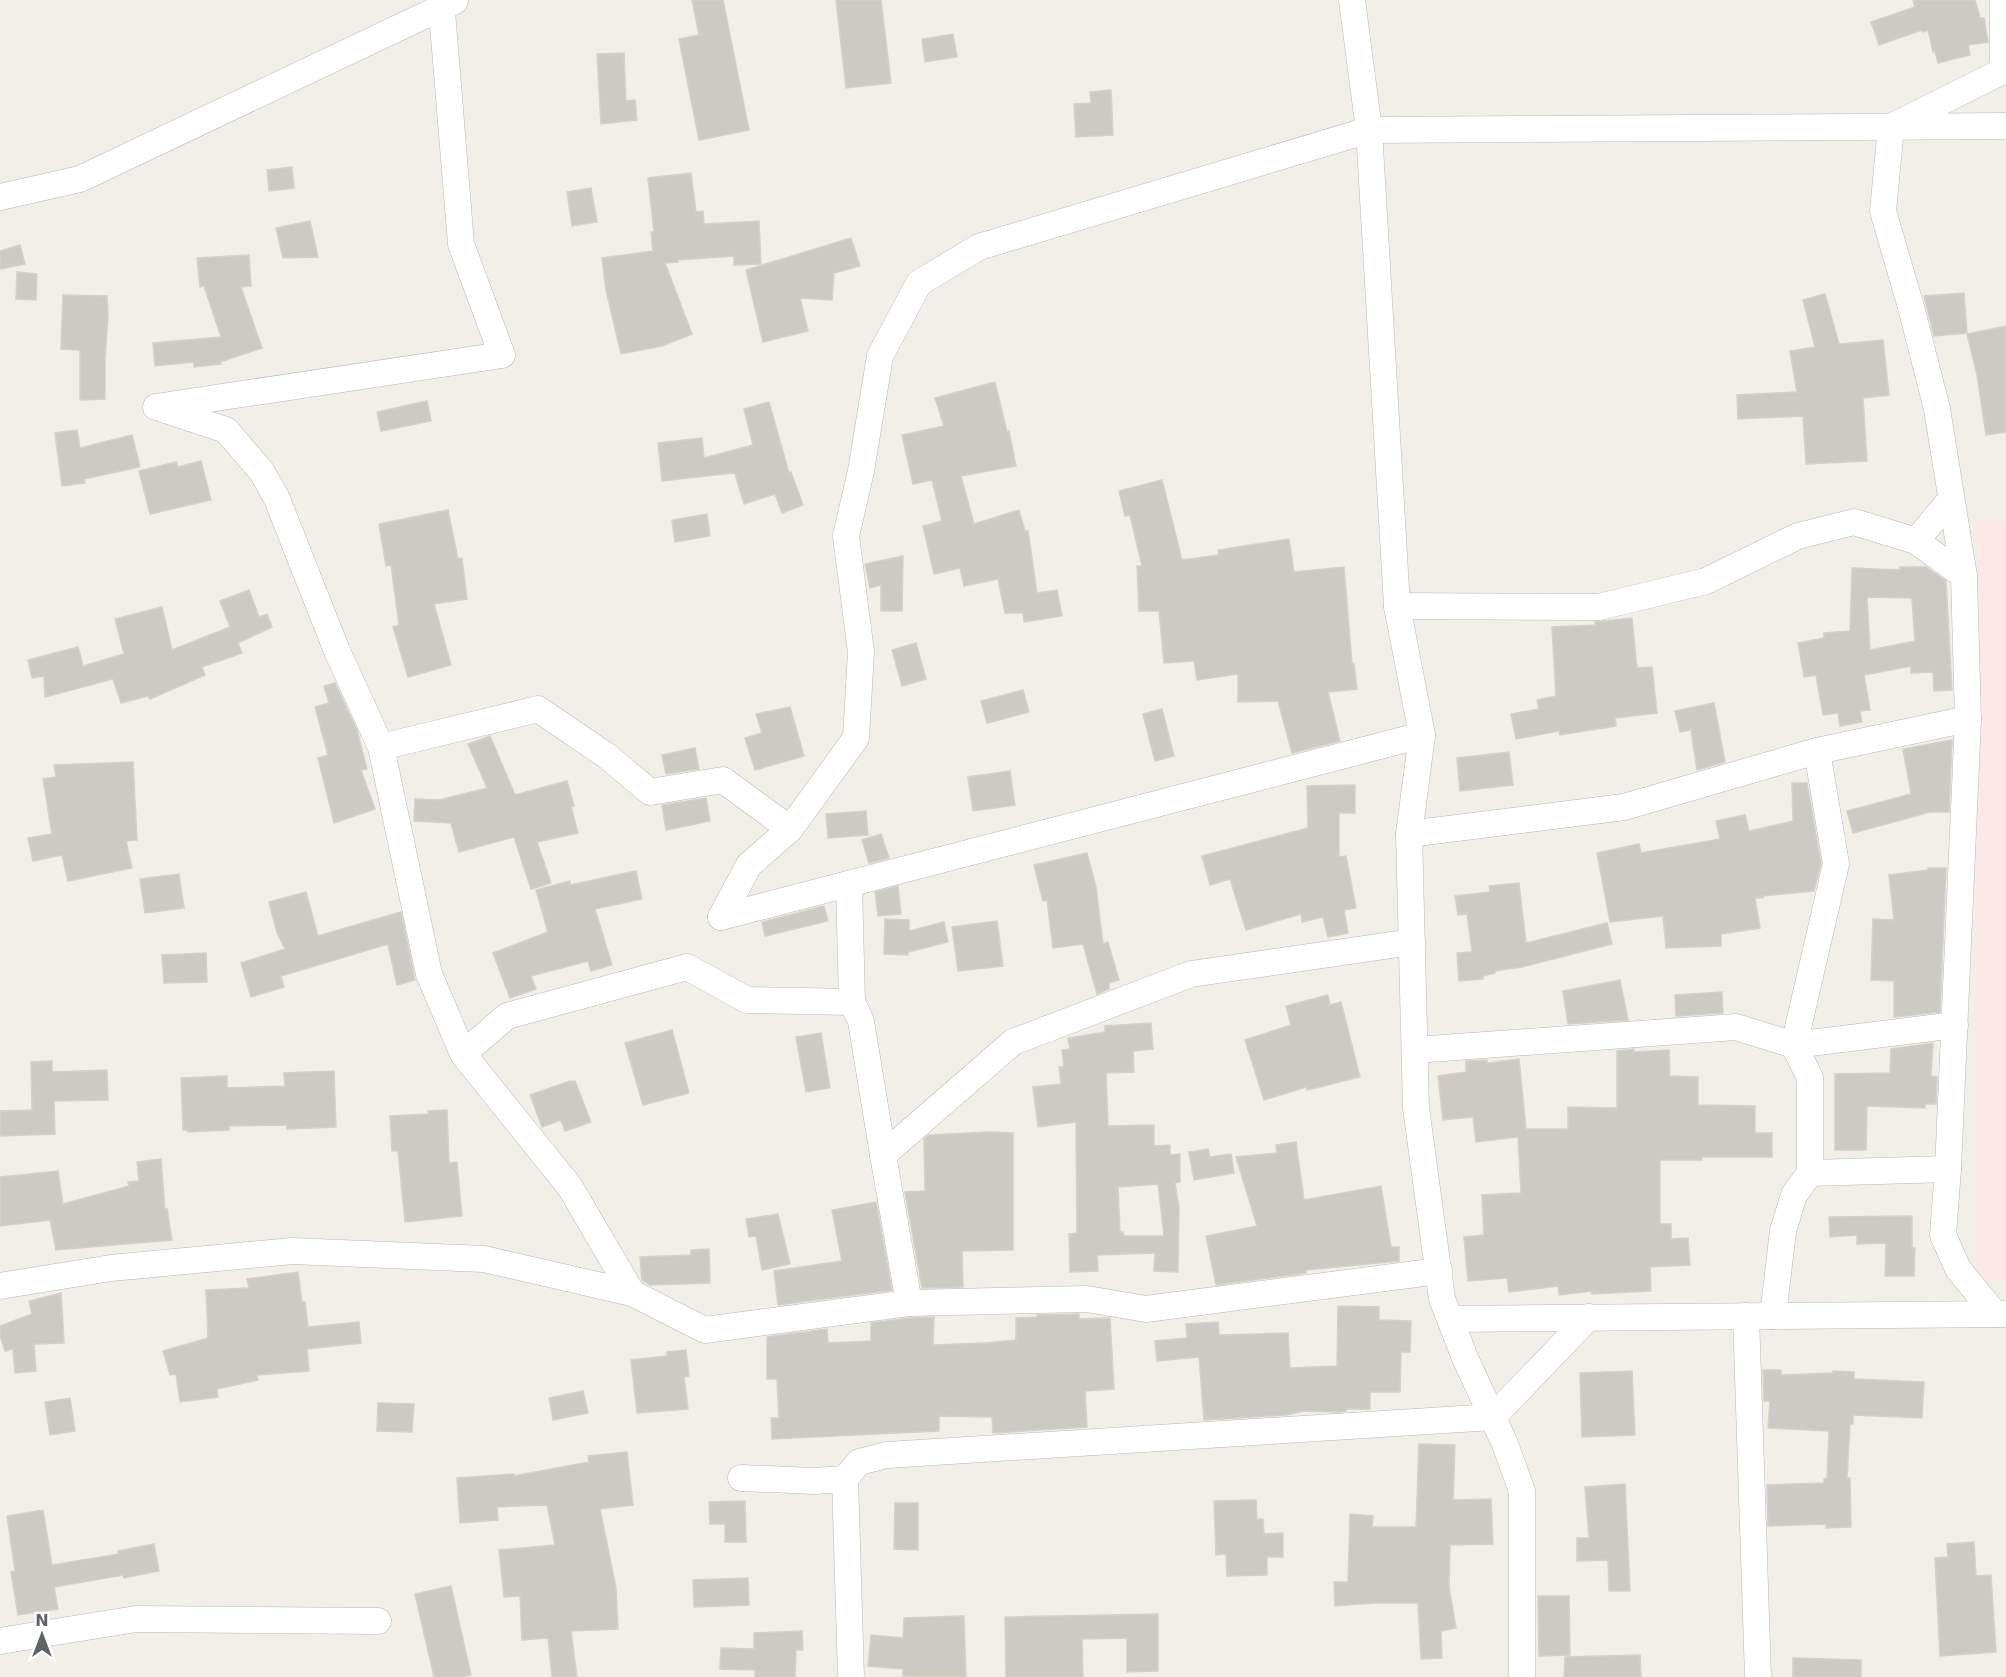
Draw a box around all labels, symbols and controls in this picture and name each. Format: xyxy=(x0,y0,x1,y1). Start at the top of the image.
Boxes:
north arrow xyxy=(12,1605,72,1665)
text: N xyxy=(35,1611,49,1630)

